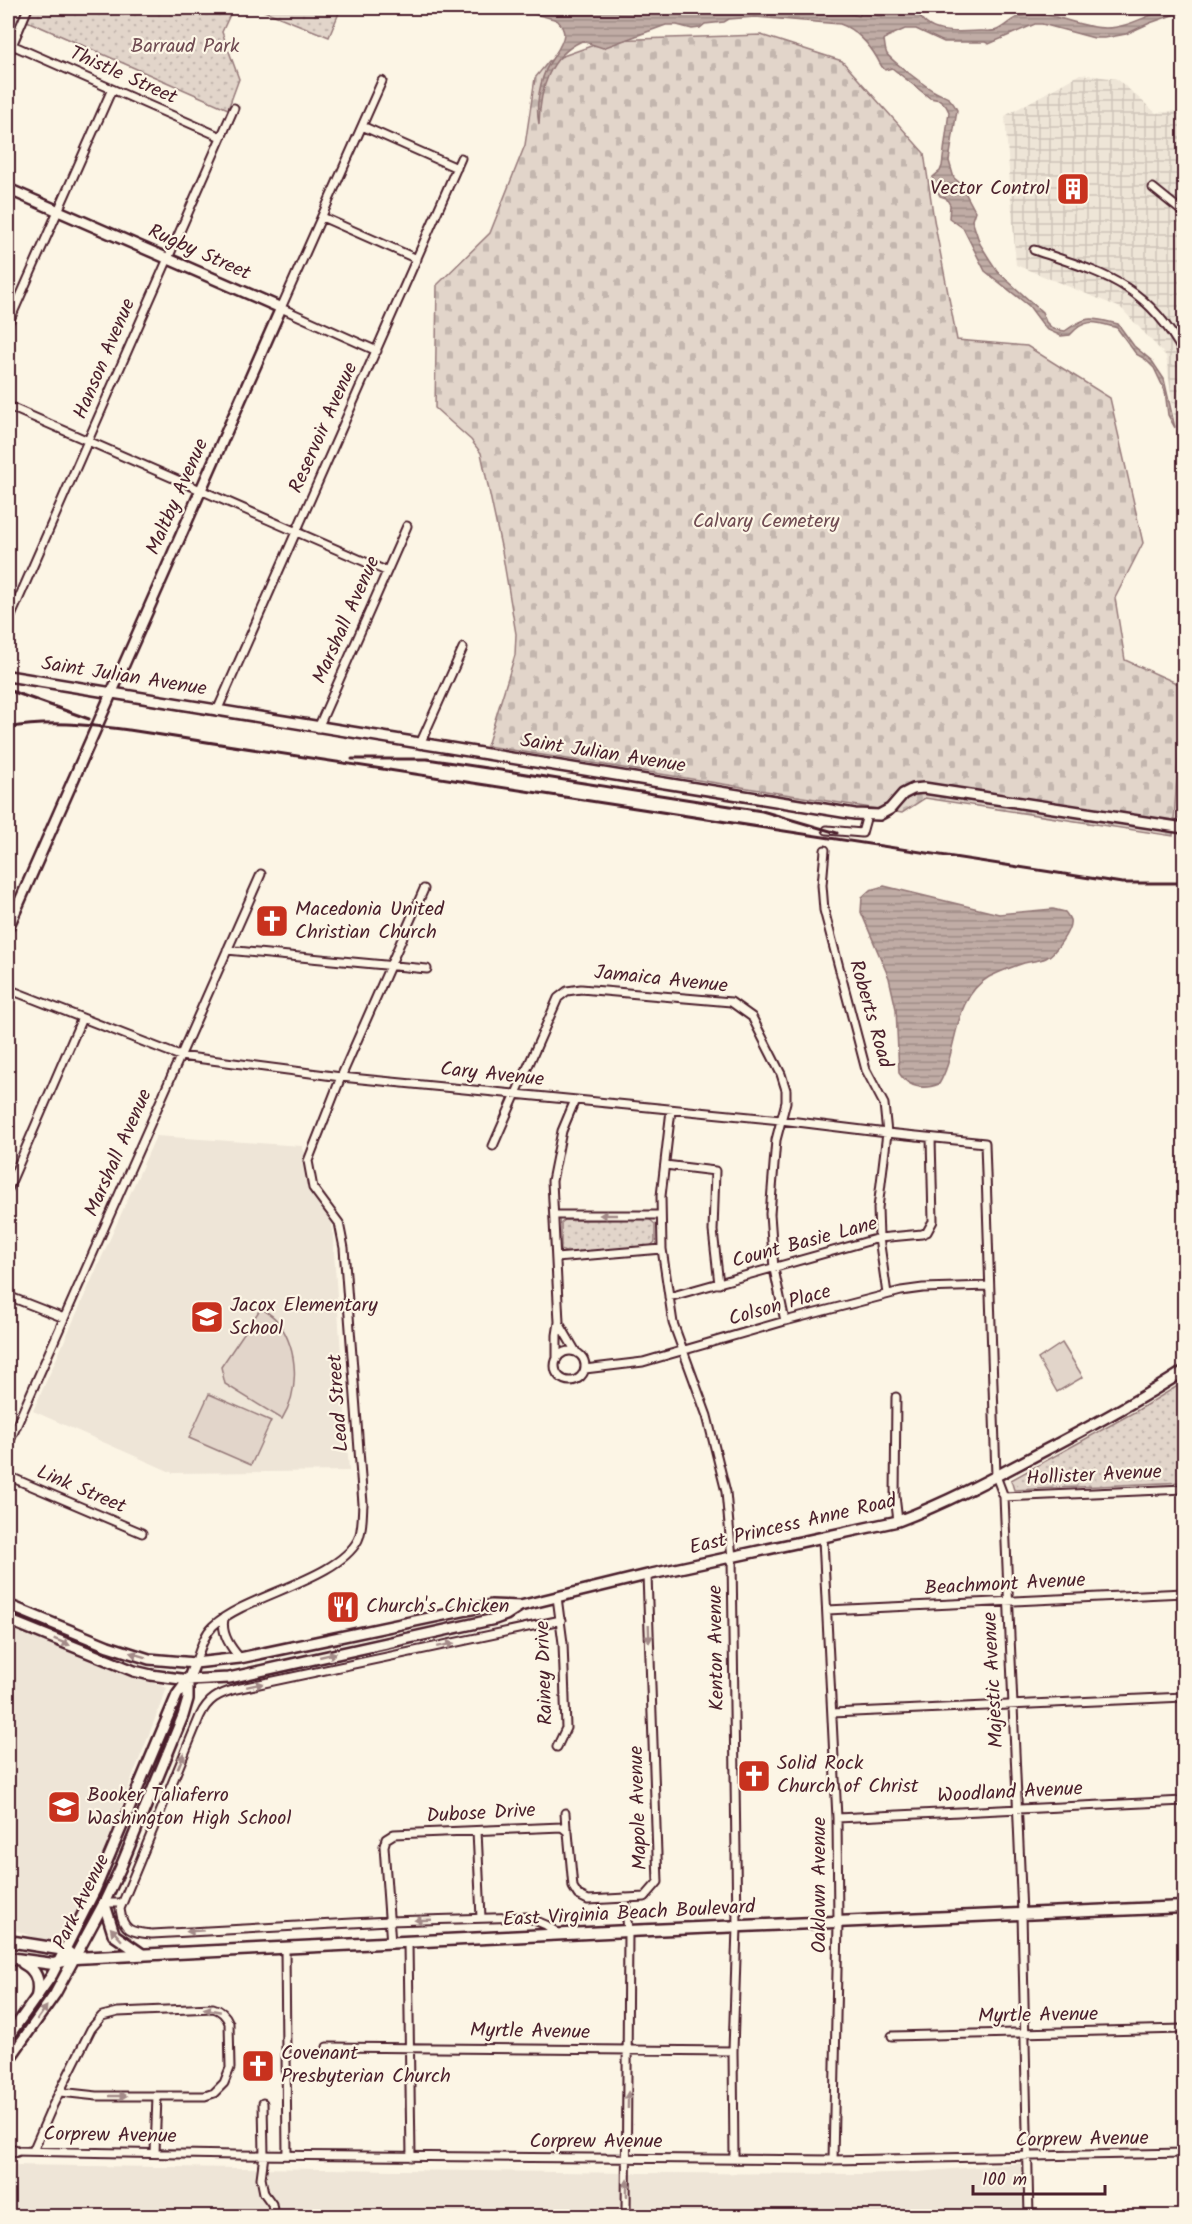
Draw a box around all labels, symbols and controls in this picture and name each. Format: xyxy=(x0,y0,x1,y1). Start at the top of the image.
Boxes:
park label: Barraud Park xyxy=(131,31,240,63)
street label: Thistle Street xyxy=(64,38,182,114)
building icon: Vector Control xyxy=(1055,171,1091,207)
place label: Vector Control xyxy=(930,173,1050,205)
street label: Rugby Street xyxy=(143,216,256,290)
street label: Hanson Avenue xyxy=(65,294,145,424)
street label: Reservoir Avenue xyxy=(281,357,367,499)
street label: Maltby Avenue xyxy=(138,434,218,560)
park label: Calvary Cemetery xyxy=(693,506,840,538)
street label: Marshall Avenue xyxy=(304,551,390,689)
street label: Saint Julian Avenue xyxy=(39,648,209,706)
street label: Saint Julian Avenue xyxy=(518,725,688,783)
place label: Macedonia United Christian Church xyxy=(295,894,445,949)
church icon: Macedonia United Christian Church xyxy=(254,903,290,939)
street label: Roberts Road xyxy=(839,956,901,1073)
street label: Jamaica Avenue xyxy=(593,957,729,1003)
street label: Cary Avenue xyxy=(438,1054,546,1096)
street label: Marshall Avenue xyxy=(76,1084,162,1222)
street label: Count Basie Lane xyxy=(729,1208,881,1278)
one-way arrow xyxy=(598,1210,617,1220)
street label: Colson Place xyxy=(725,1276,835,1336)
place label: Jacox Elementary School xyxy=(230,1290,378,1345)
school or university icon: Jacox Elementary School xyxy=(189,1299,225,1335)
street label: Lead Street xyxy=(320,1353,358,1453)
street label: Hollister Avenue xyxy=(1025,1456,1163,1496)
street label: Link Street xyxy=(31,1457,131,1523)
street label: East Princess Anne Road xyxy=(686,1485,901,1564)
street label: Beachmont Avenue xyxy=(924,1565,1086,1605)
street label: Kenton Avenue xyxy=(700,1585,734,1711)
restaurant icon: Church's Chicken xyxy=(325,1589,361,1625)
place label: Church's Chicken xyxy=(366,1591,509,1623)
street label: Majestic Avenue xyxy=(974,1611,1014,1749)
street label: Rainey Drive xyxy=(527,1620,563,1726)
one-way arrow xyxy=(645,1624,654,1643)
one-way arrow xyxy=(53,1637,71,1647)
one-way arrow xyxy=(436,1640,455,1649)
one-way arrow xyxy=(128,1650,146,1659)
one-way arrow xyxy=(319,1650,337,1660)
one-way arrow xyxy=(246,1680,265,1689)
street label: Mapole Avenue xyxy=(621,1745,657,1871)
place label: Solid Rock Church of Christ xyxy=(777,1748,919,1803)
one-way arrow xyxy=(177,1752,186,1770)
church icon: Solid Rock Church of Christ xyxy=(736,1758,772,1794)
street label: Woodland Avenue xyxy=(936,1773,1084,1813)
place label: Booker Taliaferro Washington High School xyxy=(87,1780,291,1835)
school or university icon: Booker Taliaferro Washington High School xyxy=(46,1789,82,1825)
street label: Dubose Drive xyxy=(426,1795,536,1833)
street label: Oaklawn Avenue xyxy=(804,1817,836,1953)
street label: Park Avenue xyxy=(45,1849,119,1955)
street label: East Virginia Beach Boulevard xyxy=(502,1891,757,1937)
one-way arrow xyxy=(413,1915,432,1924)
one-way arrow xyxy=(110,1927,123,1942)
one-way arrow xyxy=(185,1927,204,1936)
street label: Myrtle Avenue xyxy=(978,1999,1098,2033)
one-way arrow xyxy=(36,2006,48,2022)
one-way arrow xyxy=(202,2006,221,2015)
street label: Myrtle Avenue xyxy=(470,2015,590,2049)
place label: Covenant Presbyterian Church xyxy=(281,2038,451,2093)
church icon: Covenant Presbyterian Church xyxy=(240,2048,276,2084)
one-way arrow xyxy=(109,2091,128,2101)
one-way arrow xyxy=(623,2091,633,2110)
street label: Corprew Avenue xyxy=(43,2119,177,2153)
street label: Corprew Avenue xyxy=(1015,2123,1149,2157)
street label: Corprew Avenue xyxy=(529,2126,663,2158)
scale bar xyxy=(973,2158,1105,2196)
text: 100 m xyxy=(982,2166,1027,2195)
one-way arrow xyxy=(622,2178,632,2197)

